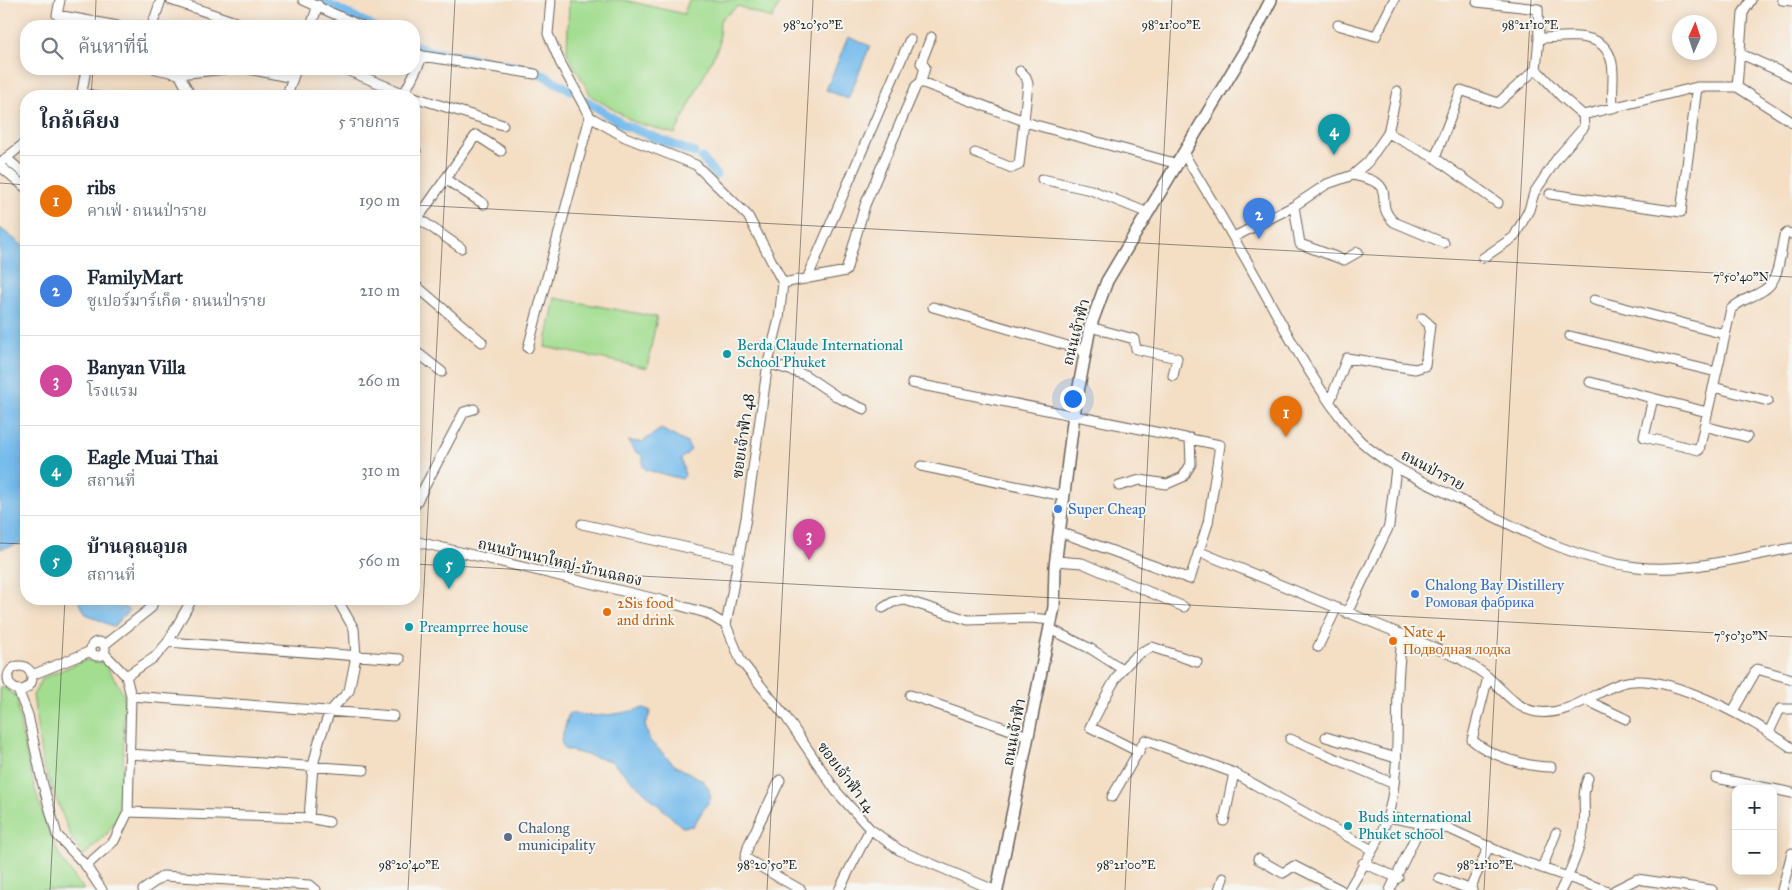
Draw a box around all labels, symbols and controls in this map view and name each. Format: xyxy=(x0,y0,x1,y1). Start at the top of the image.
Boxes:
north arrow xyxy=(1672,15,1717,60)
text: 98°20'50"E xyxy=(783,18,843,32)
text: 98°21'00"E xyxy=(1142,18,1201,32)
text: 98°21'10"E xyxy=(1502,18,1559,32)
search box xyxy=(20,20,420,75)
icon: search xyxy=(38,34,66,62)
text: ค้นหาที่นี่ xyxy=(78,35,149,58)
text: ใกล้เคียง xyxy=(40,108,120,134)
text: 5 รายการ xyxy=(338,112,400,131)
pin: 4 xyxy=(1318,114,1350,155)
text: ribs xyxy=(87,176,115,199)
text: 1 xyxy=(53,191,59,210)
text: 190 m xyxy=(359,191,400,210)
pin: 2 xyxy=(1243,198,1275,239)
text: คาเฟ่ · ถนนป่าราย xyxy=(87,201,207,220)
text: FamilyMart xyxy=(87,266,183,289)
text: 7°50'40"N xyxy=(1713,270,1769,284)
text: 2 xyxy=(52,281,60,300)
text: 210 m xyxy=(360,281,400,300)
text: ซูเปอร์มาร์เก็ต · ถนนป่าราย xyxy=(87,291,266,310)
street label: ถนนเจ้าฟ้า xyxy=(1058,297,1094,367)
place label: Berda Claude International School Phuket xyxy=(737,336,904,371)
marker: Berda Claude International School Phuket xyxy=(721,348,733,360)
text: Banyan Villa xyxy=(87,356,185,379)
text: 3 xyxy=(53,371,59,390)
text: 260 m xyxy=(358,371,400,390)
text: โรงแรม xyxy=(87,381,138,400)
your location xyxy=(1060,386,1086,412)
street label: ซอยเจ้าฟ้า 48 xyxy=(728,392,758,480)
pin: 1 xyxy=(1270,396,1302,437)
text: Eagle Muai Thai xyxy=(87,446,218,469)
street label: ถนนป่าราย xyxy=(1398,446,1468,494)
text: 4 xyxy=(52,461,60,480)
text: 310 m xyxy=(361,461,400,480)
text: สถานที่ xyxy=(87,471,135,490)
place label: Super Cheap xyxy=(1068,500,1146,518)
marker: Super Cheap xyxy=(1052,503,1064,515)
pin: 3 xyxy=(793,519,825,560)
street label: ถนนบ้านนาใหญ่-บ้านฉลอง xyxy=(476,532,644,590)
text: บ้านคุณอุบล xyxy=(87,535,188,558)
pin: 5 xyxy=(433,548,465,589)
text: 5 xyxy=(52,551,60,570)
text: 560 m xyxy=(358,551,400,570)
text: สถานที่ xyxy=(87,565,135,584)
place label: Chalong Bay Distillery Ромовая фабрика xyxy=(1425,576,1565,611)
marker: Chalong Bay Distillery Ромовая фабрика xyxy=(1409,588,1421,600)
place label: 2Sis food and drink xyxy=(617,594,675,629)
marker: 2Sis food and drink xyxy=(601,606,613,618)
place label: Preamprree house xyxy=(419,618,528,636)
marker: Preamprree house xyxy=(403,621,415,633)
place label: Nate 4 Подводная лодка xyxy=(1403,623,1511,658)
text: 7°50'30"N xyxy=(1714,629,1768,643)
marker: Nate 4 Подводная лодка xyxy=(1387,635,1399,647)
street label: ถนนเจ้าฟ้า xyxy=(999,697,1029,767)
street label: ซอยเจ้าฟ้า 14 xyxy=(814,738,879,816)
map controls xyxy=(1732,785,1777,875)
button: + xyxy=(1732,785,1777,830)
place label: Buds international Phuket school xyxy=(1358,808,1472,843)
place label: Chalong municipality xyxy=(518,819,596,854)
marker: Buds international Phuket school xyxy=(1342,820,1354,832)
button: − xyxy=(1732,830,1777,875)
marker: Chalong municipality xyxy=(502,831,514,843)
text: 98°20'40"E xyxy=(379,858,440,872)
text: 98°20'50"E xyxy=(737,858,797,872)
text: 98°21'00"E xyxy=(1097,858,1156,872)
text: 98°21'10"E xyxy=(1457,858,1514,872)

